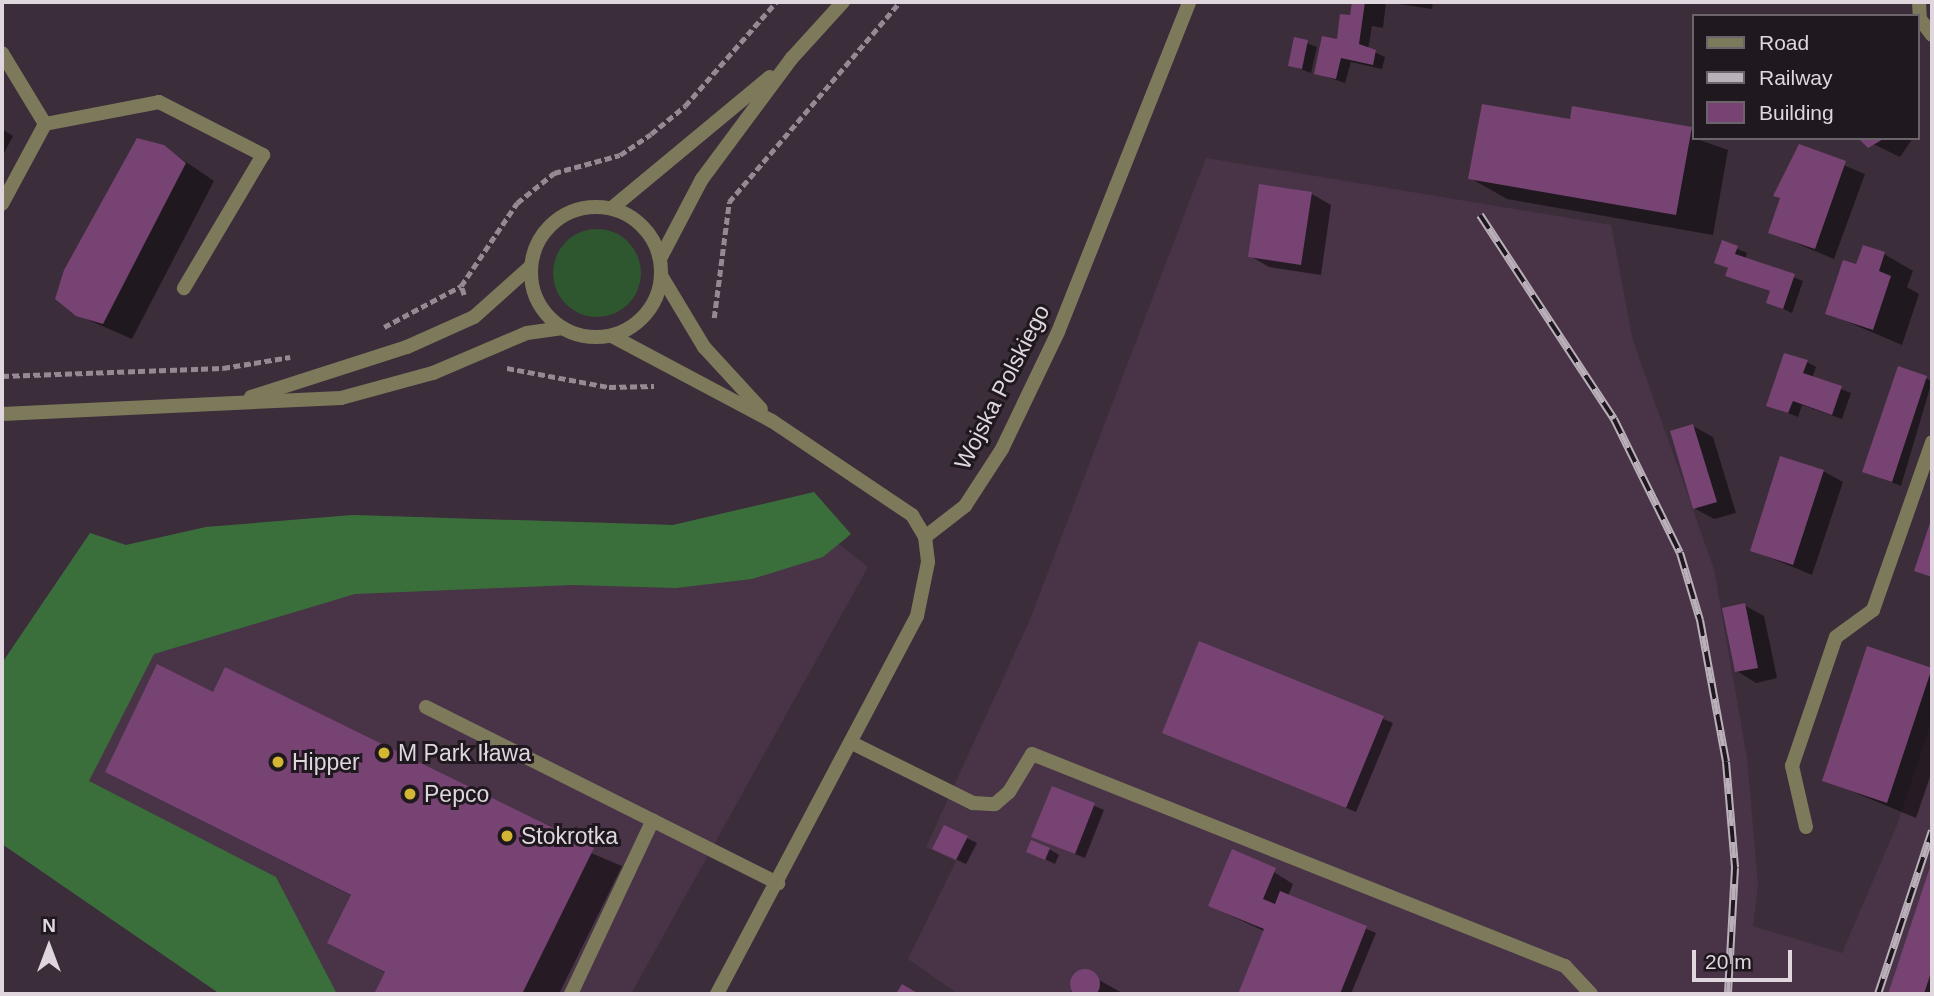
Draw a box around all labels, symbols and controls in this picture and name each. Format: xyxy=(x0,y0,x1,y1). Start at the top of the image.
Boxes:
legend xyxy=(1692,14,1920,140)
text: Road xyxy=(1759,31,1809,54)
text: Railway xyxy=(1759,66,1833,89)
text: Building xyxy=(1759,101,1834,124)
street label: Wojska Polskiego xyxy=(949,300,1055,474)
place label: M Park Iława xyxy=(398,739,531,767)
marker: M Park Iława xyxy=(376,745,392,761)
place label: Hipper xyxy=(292,748,360,776)
marker: Hipper xyxy=(270,754,286,770)
place label: Pepco xyxy=(424,780,489,808)
marker: Pepco xyxy=(402,786,418,802)
place label: Stokrotka xyxy=(521,822,618,850)
marker: Stokrotka xyxy=(499,828,515,844)
north arrow xyxy=(14,912,84,982)
text: N xyxy=(42,915,56,936)
scale bar xyxy=(1696,936,1796,980)
text: 20 m xyxy=(1705,950,1752,973)

